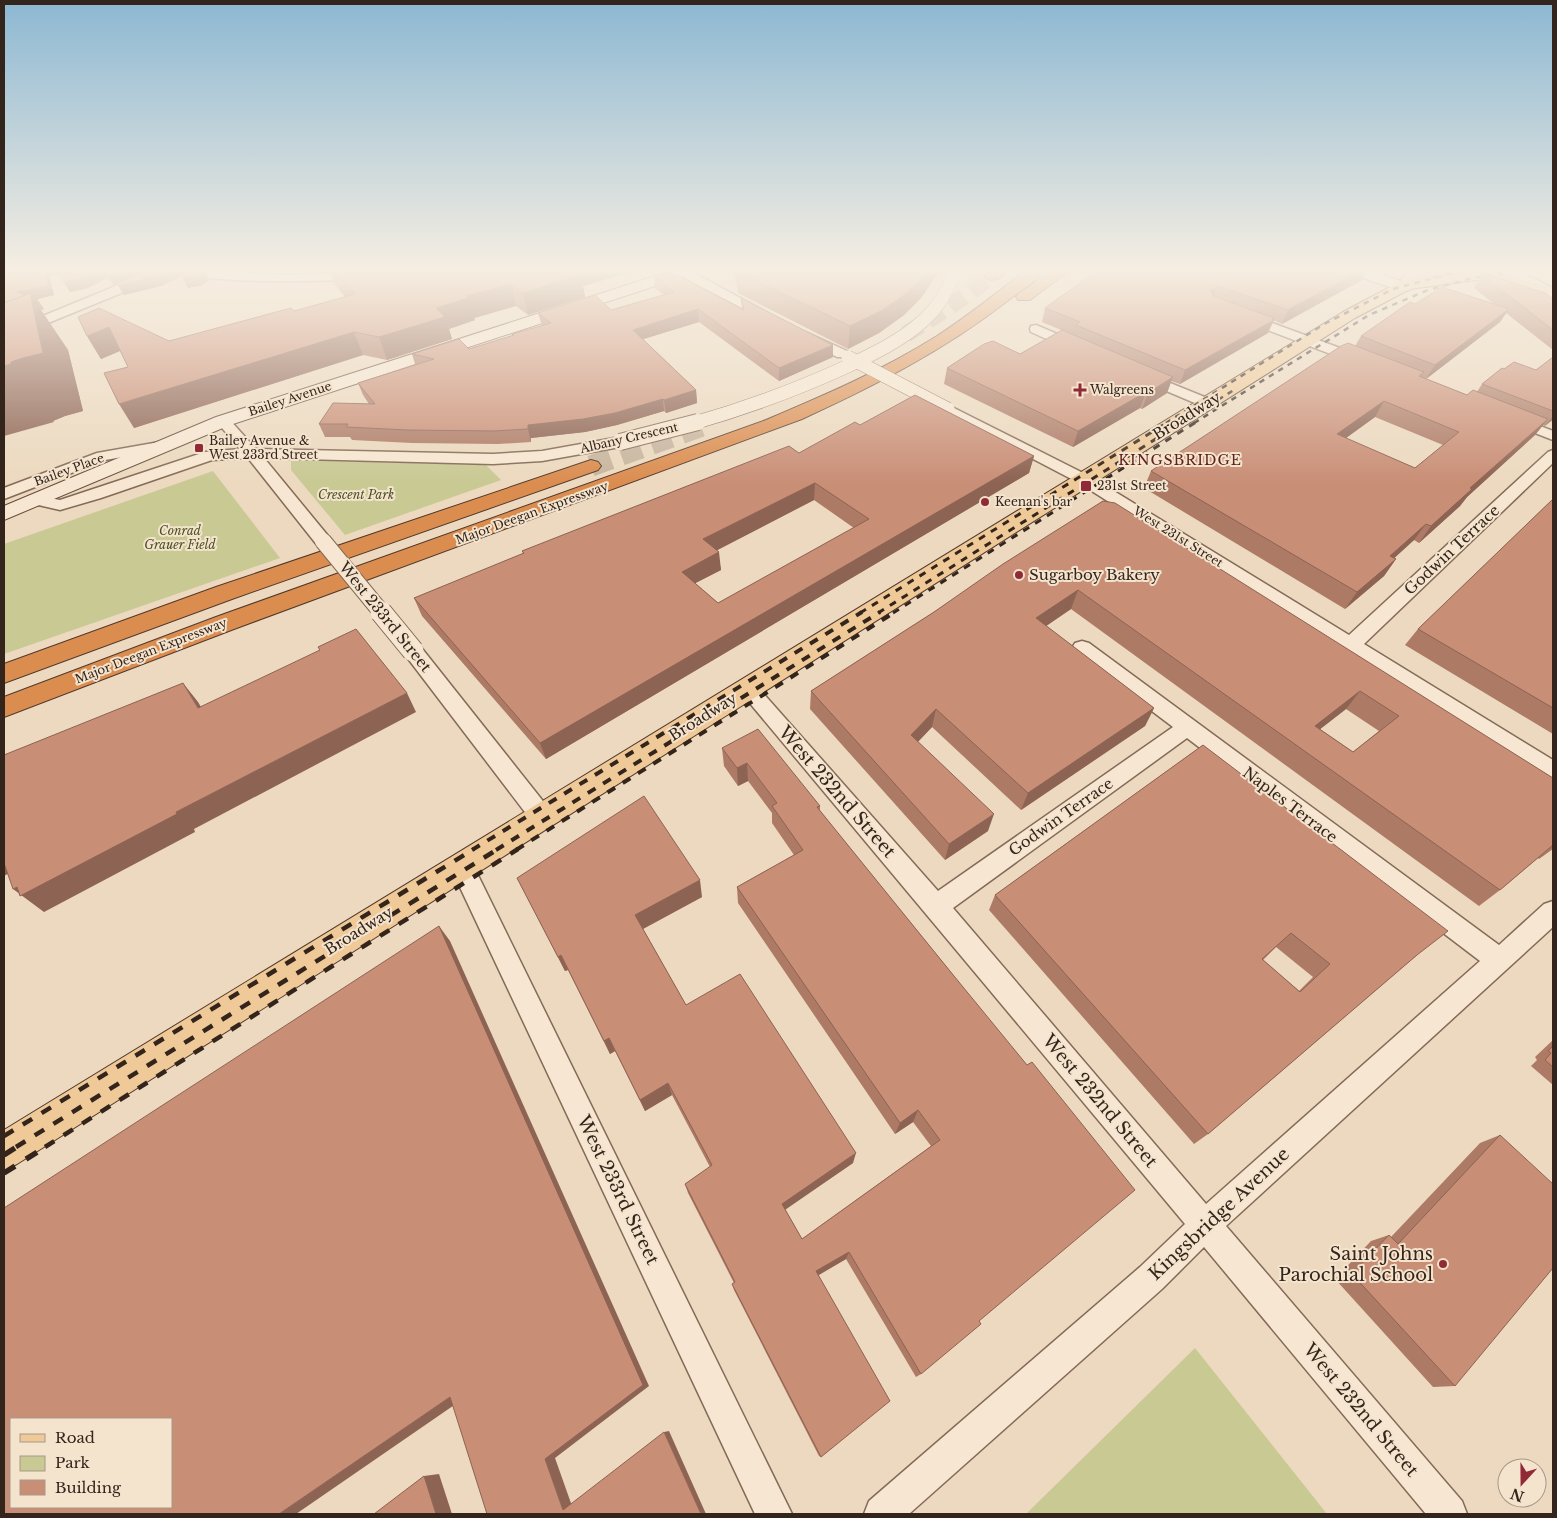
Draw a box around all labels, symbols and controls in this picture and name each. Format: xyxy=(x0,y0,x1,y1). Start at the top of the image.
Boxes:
street label: Bailey Avenue xyxy=(246,378,333,419)
place label: Walgreens xyxy=(1089,382,1154,397)
marker: Walgreens xyxy=(1074,384,1086,396)
street label: Broadway xyxy=(1149,387,1225,444)
street label: Albany Crescent xyxy=(577,419,680,456)
place label: Bailey Avenue & West 233rd Street xyxy=(208,433,318,462)
marker: Bailey Avenue & West 233rd Street xyxy=(193,442,205,454)
street label: Bailey Place xyxy=(32,450,106,489)
district label: KINGSBRIDGE xyxy=(1118,451,1242,469)
street label: Major Deegan Expressway xyxy=(453,478,611,547)
place label: 231st Street xyxy=(1097,478,1167,493)
marker: 231st Street xyxy=(1079,479,1093,493)
park label: Crescent Park xyxy=(318,487,394,502)
place label: Keenan's bar xyxy=(995,494,1073,509)
marker: Keenan's bar xyxy=(979,496,991,508)
street label: Godwin Terrace xyxy=(1400,501,1503,599)
street label: West 231st Street xyxy=(1130,502,1226,571)
park label: Conrad Grauer Field xyxy=(144,523,217,552)
street label: West 233rd Street xyxy=(335,557,436,676)
place label: Sugarboy Bakery xyxy=(1029,565,1160,584)
marker: Sugarboy Bakery xyxy=(1013,569,1025,581)
street label: Major Deegan Expressway xyxy=(73,614,229,686)
street label: Broadway xyxy=(665,688,741,745)
street label: West 232nd Street xyxy=(773,721,900,863)
street label: Naples Terrace xyxy=(1239,763,1341,846)
street label: Godwin Terrace xyxy=(1005,773,1117,860)
street label: Broadway xyxy=(321,902,397,959)
street label: West 232nd Street xyxy=(1037,1029,1162,1172)
street label: West 233rd Street xyxy=(572,1111,664,1268)
street label: Kingsbridge Avenue xyxy=(1144,1143,1294,1285)
place label: Saint Johns Parochial School xyxy=(1279,1243,1433,1286)
marker: Saint Johns Parochial School xyxy=(1437,1258,1449,1270)
street label: West 232nd Street xyxy=(1298,1338,1423,1481)
legend xyxy=(10,1418,172,1508)
text: Road xyxy=(55,1428,95,1447)
text: Park xyxy=(55,1453,91,1472)
north arrow xyxy=(1497,1458,1547,1508)
text: Building xyxy=(55,1478,122,1497)
text: N xyxy=(1508,1484,1527,1506)

